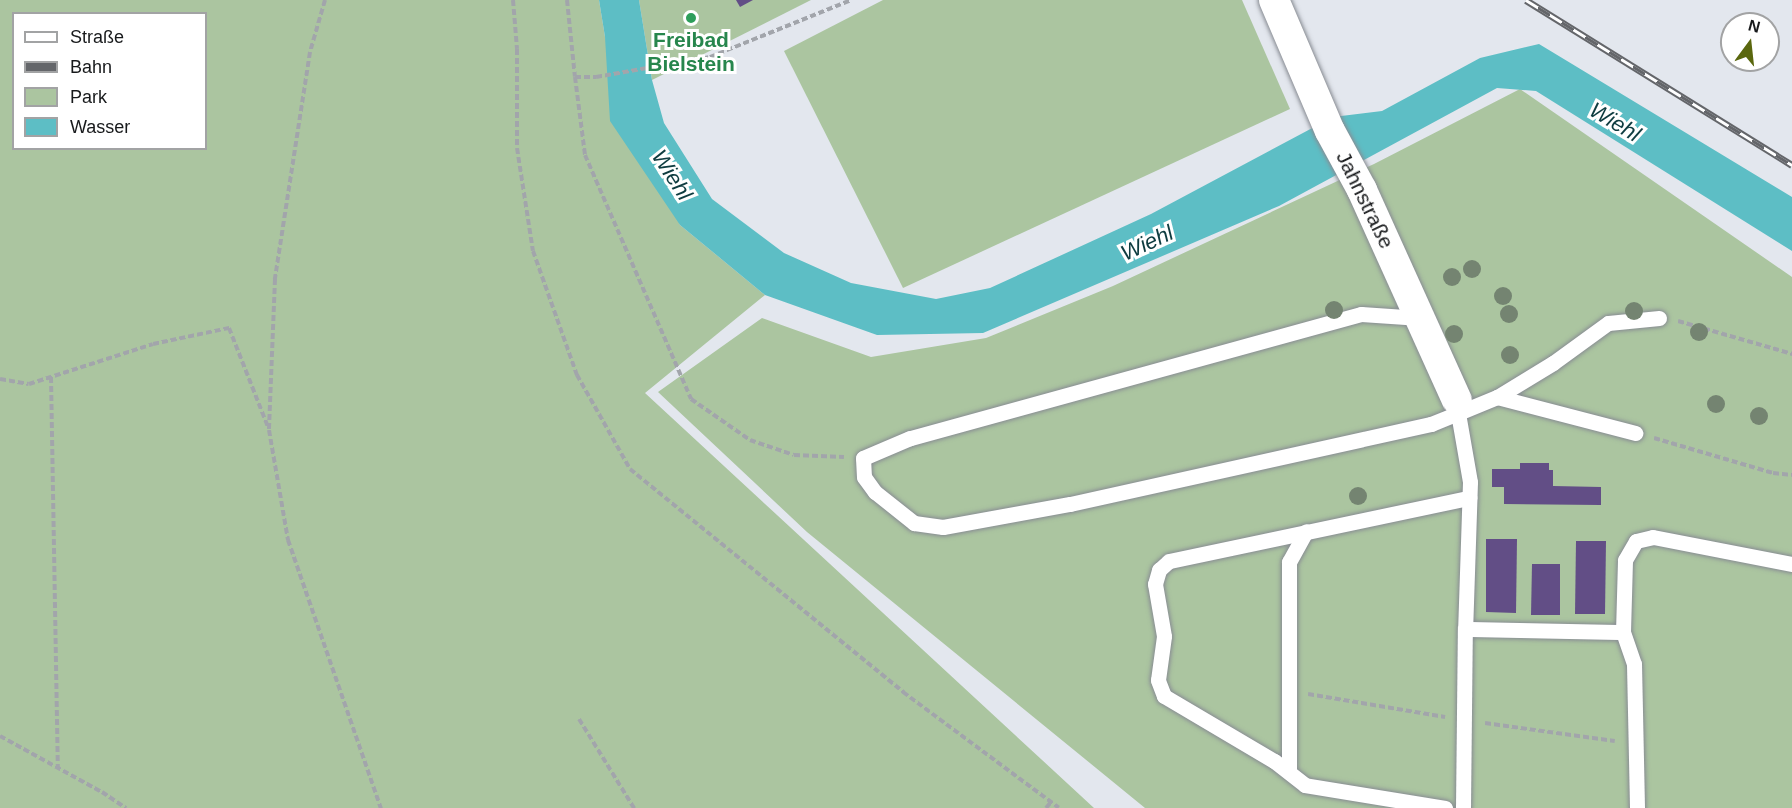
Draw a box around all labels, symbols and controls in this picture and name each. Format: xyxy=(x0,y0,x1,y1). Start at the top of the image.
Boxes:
marker: Freibad Bielstein xyxy=(684,11,698,25)
legend xyxy=(12,12,207,150)
north arrow xyxy=(1720,12,1780,72)
text: N xyxy=(1746,16,1762,36)
text: Straße xyxy=(70,27,124,47)
place label: Freibad Bielstein xyxy=(647,27,735,77)
text: Bahn xyxy=(70,57,112,77)
text: Park xyxy=(70,87,107,107)
water label: Wiehl xyxy=(1585,97,1645,147)
text: Wasser xyxy=(70,117,130,137)
water label: Wiehl xyxy=(646,145,698,205)
street label: Jahnstraße xyxy=(1331,147,1399,253)
water label: Wiehl xyxy=(1117,219,1177,267)

